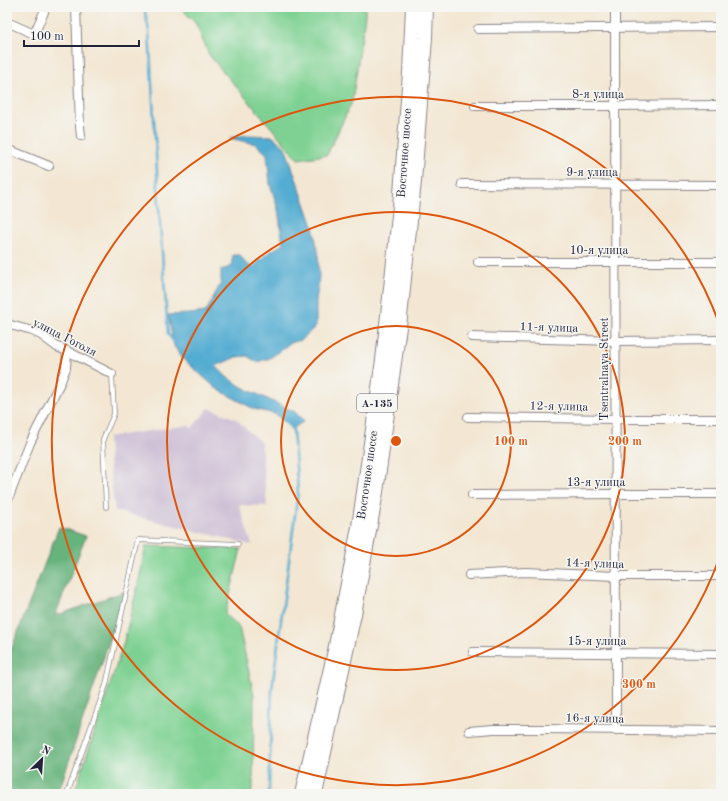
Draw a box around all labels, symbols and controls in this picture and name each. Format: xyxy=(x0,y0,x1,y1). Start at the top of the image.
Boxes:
scale bar xyxy=(24,22,139,48)
text: 100 m xyxy=(30,31,64,43)
street label: 8-я улица xyxy=(572,89,624,101)
street label: Восточное шоссе xyxy=(396,108,414,198)
street label: 9-я улица xyxy=(566,167,618,179)
street label: 10-я улица xyxy=(570,245,628,257)
street label: улица Гоголя xyxy=(31,317,98,359)
street label: Tsentralnaya Street xyxy=(599,317,611,421)
street label: 11-я улица xyxy=(519,321,579,335)
road number: А-135 xyxy=(357,394,397,412)
street label: 12-я улица xyxy=(530,400,588,414)
street label: Восточное шоссе xyxy=(356,429,380,520)
centre of rings xyxy=(389,434,403,448)
text: 100 m xyxy=(494,436,528,448)
text: 200 m xyxy=(608,436,642,448)
street label: 13-я улица xyxy=(567,477,625,489)
street label: 14-я улица xyxy=(565,557,625,571)
street label: 15-я улица xyxy=(568,635,626,648)
text: 300 m xyxy=(622,679,656,691)
street label: 16-я улица xyxy=(566,712,624,726)
north arrow xyxy=(22,739,62,779)
text: N xyxy=(39,745,52,758)

